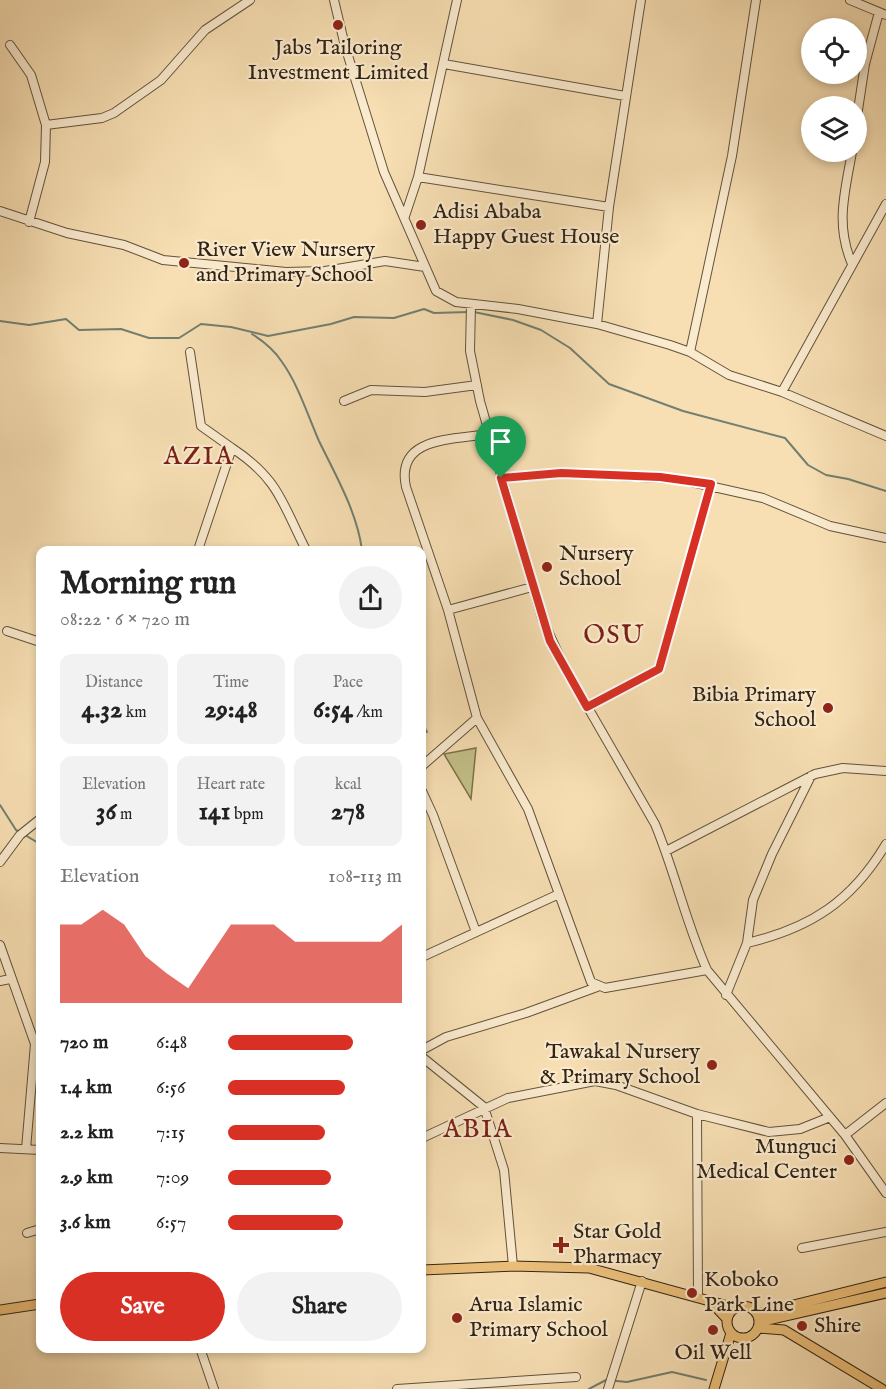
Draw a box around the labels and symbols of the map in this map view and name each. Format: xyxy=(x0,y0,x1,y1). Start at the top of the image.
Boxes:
marker: Jabs Tailoring Investment Limited xyxy=(331,18,345,32)
place label: Jabs Tailoring Investment Limited xyxy=(248,34,429,87)
place label: Adisi Ababa Happy Guest House xyxy=(432,198,619,251)
marker: Adisi Ababa Happy Guest House xyxy=(414,218,428,232)
place label: River View Nursery and Primary School xyxy=(196,236,375,289)
marker: River View Nursery and Primary School xyxy=(177,256,191,270)
pin xyxy=(475,416,526,478)
district label: AZIA xyxy=(163,440,234,473)
place label: Nursery School xyxy=(559,540,634,593)
marker: Nursery School xyxy=(540,560,554,574)
district label: OSU xyxy=(583,619,645,652)
place label: Bibia Primary School xyxy=(692,681,816,734)
marker: Bibia Primary School xyxy=(821,701,835,715)
place label: Tawakal Nursery & Primary School xyxy=(540,1038,700,1091)
marker: Tawakal Nursery & Primary School xyxy=(705,1058,719,1072)
district label: ABIA xyxy=(442,1113,513,1146)
place label: Munguci Medical Center xyxy=(696,1133,837,1186)
marker: Munguci Medical Center xyxy=(842,1153,856,1167)
place label: Star Gold Pharmacy xyxy=(573,1218,662,1271)
marker: Star Gold Pharmacy xyxy=(554,1238,568,1252)
place label: Koboko Park Line xyxy=(704,1266,794,1319)
marker: Koboko Park Line xyxy=(685,1286,699,1300)
place label: Arua Islamic Primary School xyxy=(468,1291,608,1344)
marker: Arua Islamic Primary School xyxy=(450,1311,464,1325)
place label: Shire xyxy=(814,1312,861,1340)
marker: Shire xyxy=(795,1319,809,1333)
marker: Oil Well xyxy=(706,1323,720,1337)
place label: Oil Well xyxy=(675,1339,751,1367)

